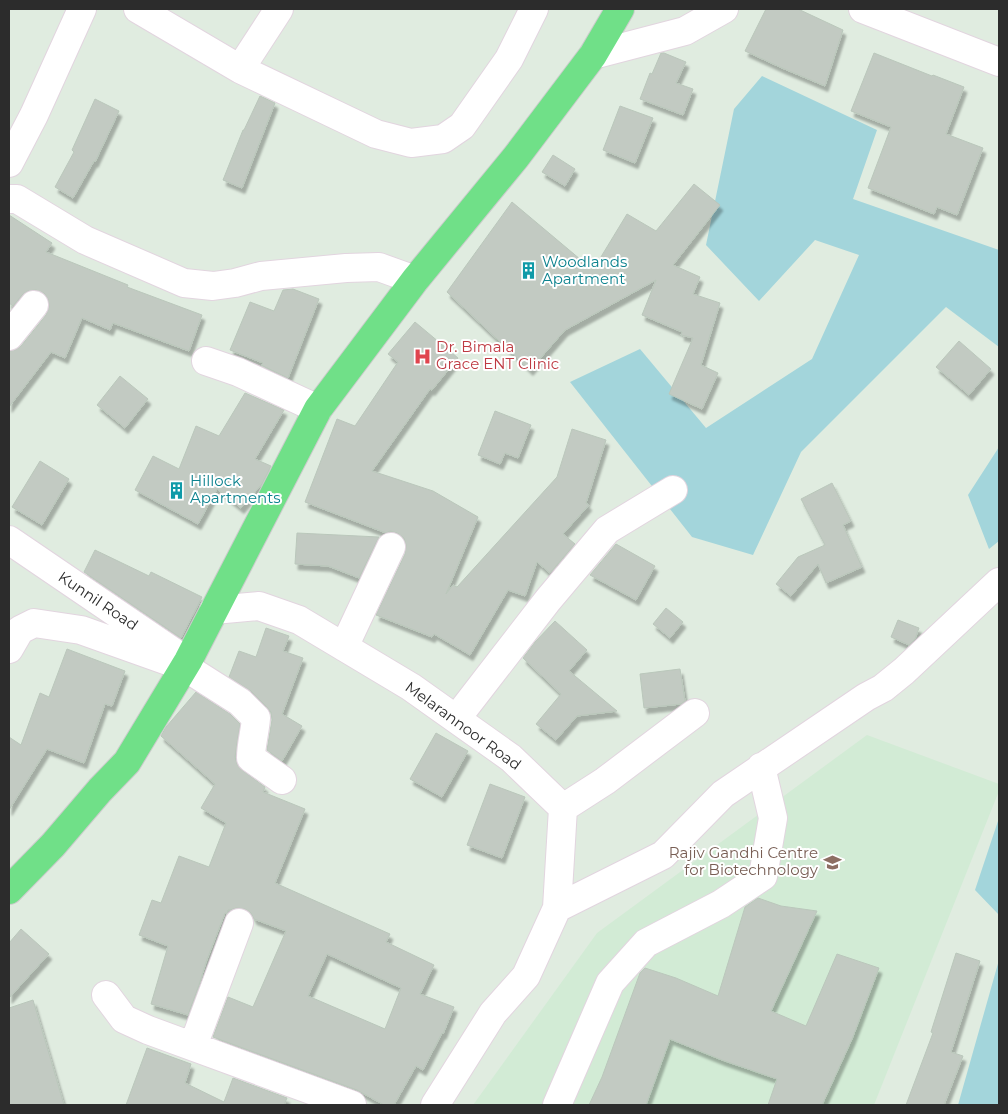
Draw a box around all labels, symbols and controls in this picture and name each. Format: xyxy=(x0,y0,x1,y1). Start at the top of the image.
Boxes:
place label: Woodlands Apartment xyxy=(542,252,627,288)
building icon: Woodlands Apartment xyxy=(518,261,538,281)
place label: Dr. Bimala Grace ENT Clinic xyxy=(436,337,559,373)
hospital icon: Dr. Bimala Grace ENT Clinic xyxy=(412,346,432,366)
place label: Hillock Apartments xyxy=(190,471,281,507)
building icon: Hillock Apartments xyxy=(166,480,186,500)
street label: Kunnil Road xyxy=(55,567,142,634)
street label: Melarannoor Road xyxy=(402,677,525,774)
place label: Rajiv Gandhi Centre for Biotechnology xyxy=(669,843,819,879)
school or university icon: Rajiv Gandhi Centre for Biotechnology xyxy=(822,852,842,872)

